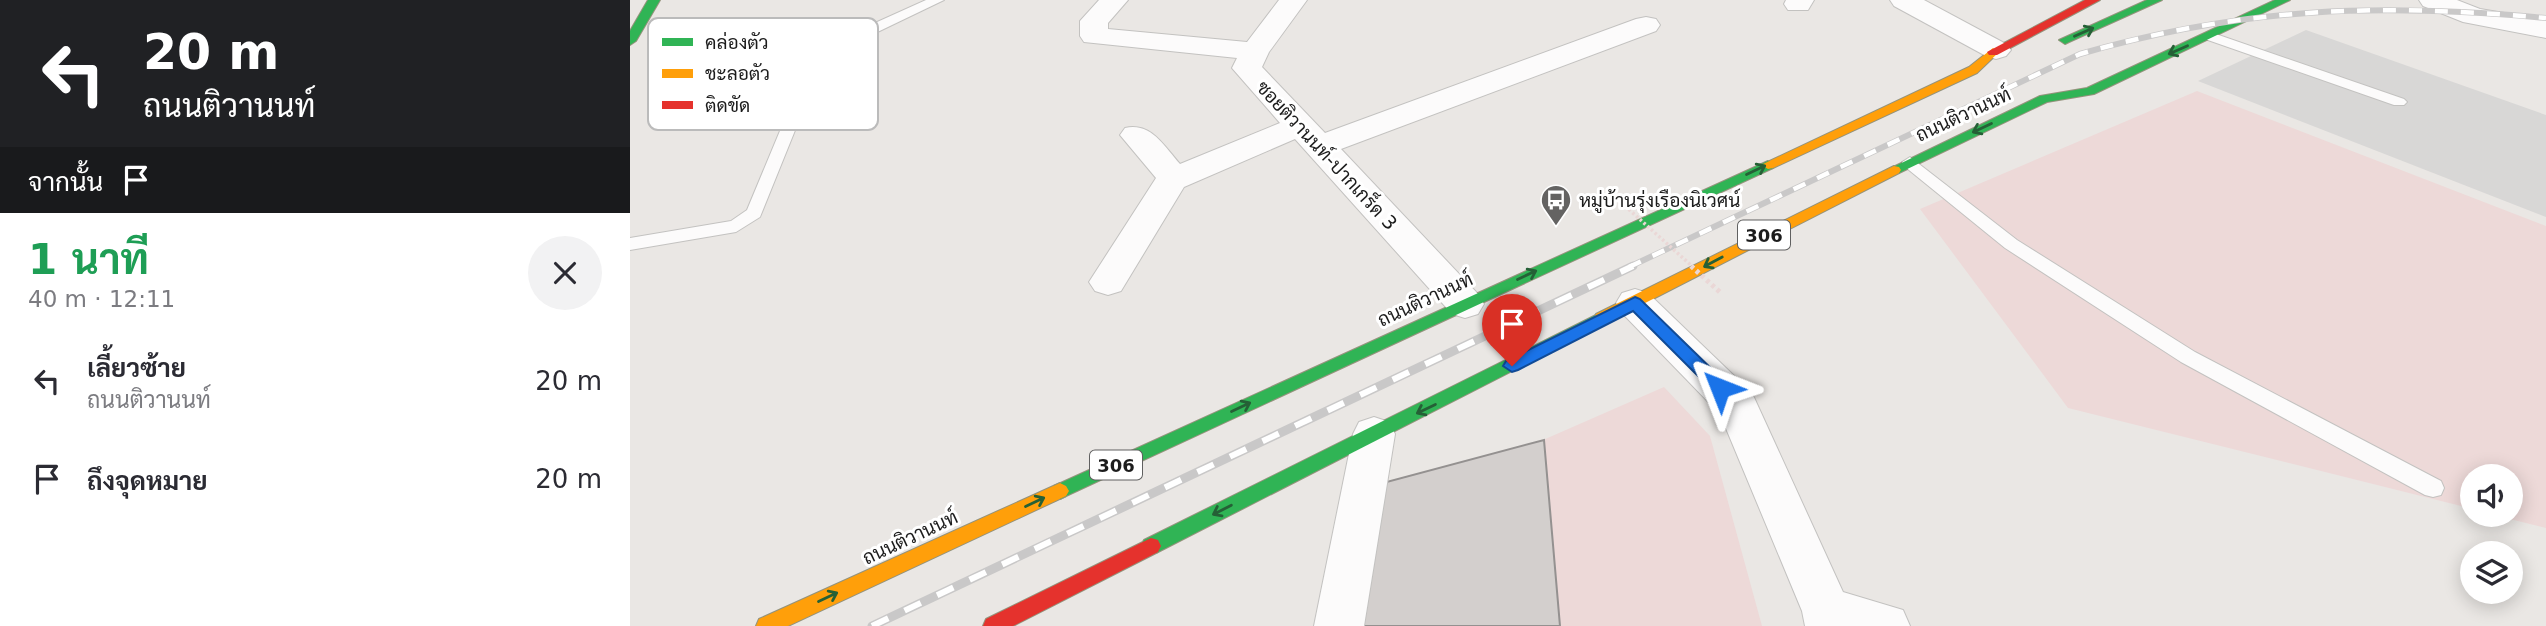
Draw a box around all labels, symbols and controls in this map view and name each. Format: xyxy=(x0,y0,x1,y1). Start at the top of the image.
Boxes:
legend xyxy=(648,18,878,130)
text: 20 m xyxy=(143,24,279,81)
one-way arrow xyxy=(2073,25,2094,38)
icon: left xyxy=(28,28,119,119)
text: คล่องตัว xyxy=(705,31,769,53)
one-way arrow xyxy=(2168,44,2189,57)
text: ชะลอตัว xyxy=(705,62,770,84)
street label: ซอยติวานนท์-ปากเกร็ด 3 xyxy=(1252,75,1403,234)
street label: ถนนติวานนท์ xyxy=(1912,81,2014,146)
text: ถนนติวานนท์ xyxy=(143,87,315,125)
text: ติดขัด xyxy=(705,94,750,116)
one-way arrow xyxy=(1972,122,1993,135)
icon: arrive xyxy=(117,161,155,199)
one-way arrow xyxy=(1745,163,1766,176)
text: จากนั้น xyxy=(28,167,103,197)
bus stop icon: หมู่บ้านรุ่งเรืองนิเวศน์ xyxy=(1539,183,1573,227)
place label: หมู่บ้านรุ่งเรืองนิเวศน์ xyxy=(1579,188,1740,214)
road number: 306 xyxy=(1738,220,1790,249)
text: 1 นาที xyxy=(28,235,149,284)
button: close xyxy=(528,236,602,310)
one-way arrow xyxy=(1703,255,1723,269)
street label: ถนนติวานนท์ xyxy=(1374,266,1476,331)
one-way arrow xyxy=(1516,268,1537,281)
text: 40 m · 12:11 xyxy=(28,286,175,312)
pin xyxy=(1482,294,1542,366)
icon: arrive xyxy=(1493,305,1531,343)
position arrow xyxy=(1683,351,1757,425)
text: เลี้ยวซ้าย xyxy=(87,353,186,383)
icon: left xyxy=(28,362,66,400)
text: 20 m xyxy=(535,366,602,396)
text: ถนนติวานนท์ xyxy=(87,387,211,413)
one-way arrow xyxy=(1230,400,1251,413)
one-way arrow xyxy=(1416,402,1437,416)
road number: 306 xyxy=(1090,450,1142,480)
icon: arrive xyxy=(28,460,66,498)
text: 20 m xyxy=(535,464,602,494)
map controls xyxy=(2460,464,2523,604)
button: sound xyxy=(2460,464,2523,527)
text: ถึงจุดหมาย xyxy=(87,466,208,496)
one-way arrow xyxy=(1024,495,1045,508)
street label: ถนนติวานนท์ xyxy=(859,504,961,569)
one-way arrow xyxy=(1212,504,1233,518)
button: layers xyxy=(2460,541,2523,604)
one-way arrow xyxy=(817,590,838,604)

